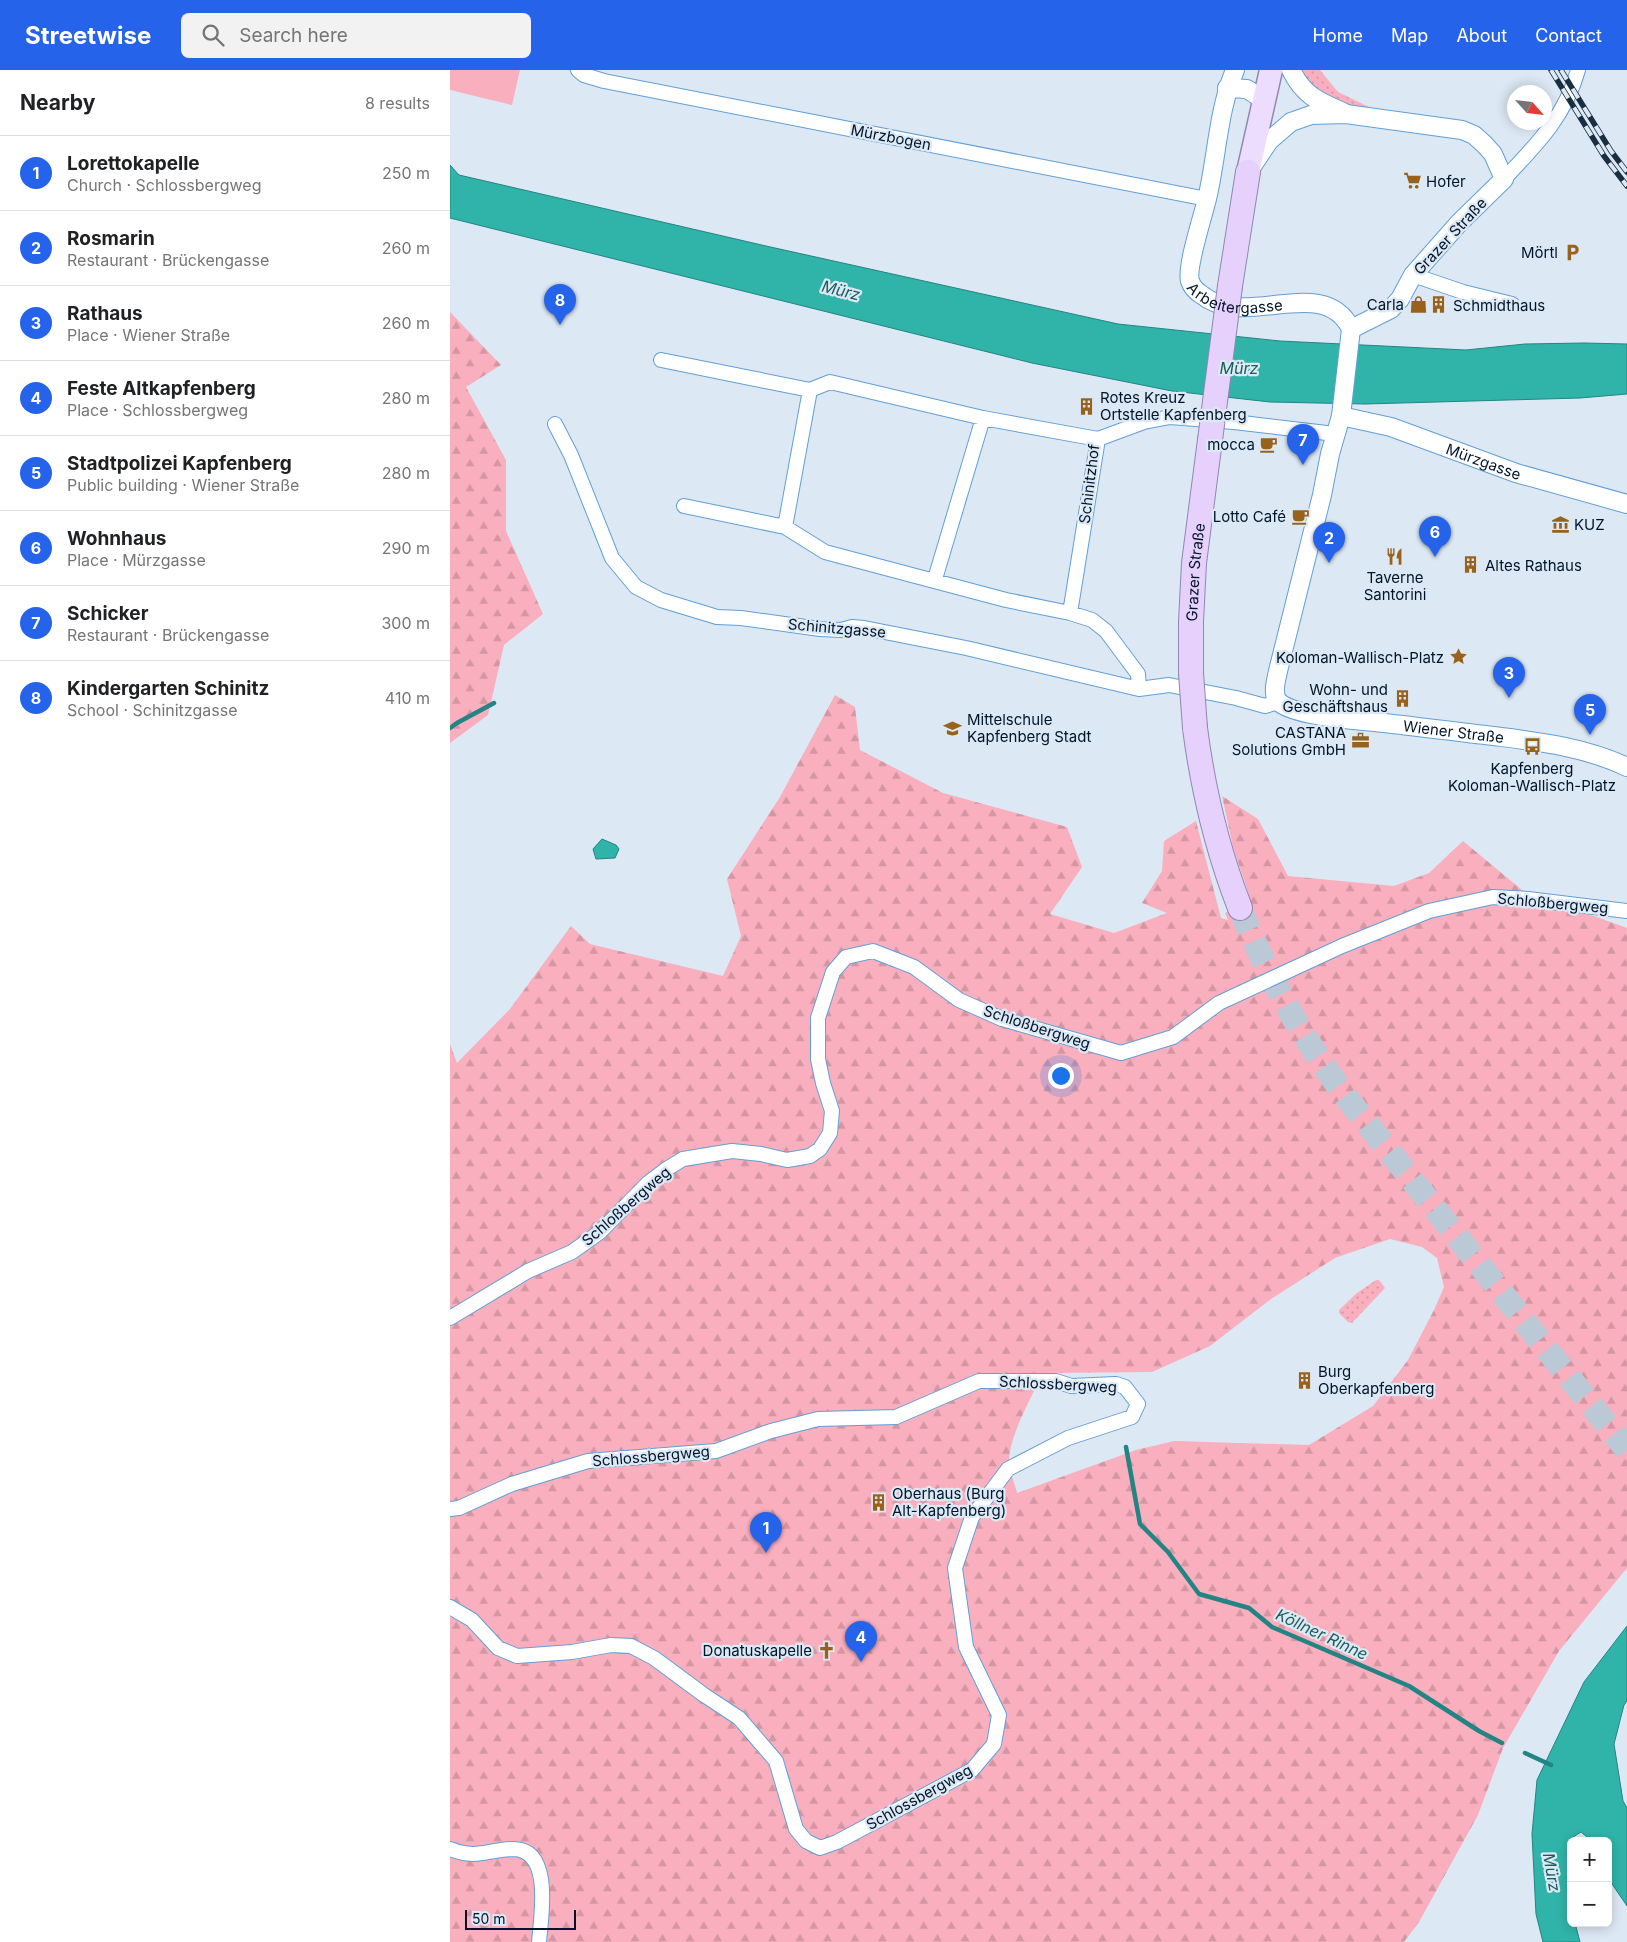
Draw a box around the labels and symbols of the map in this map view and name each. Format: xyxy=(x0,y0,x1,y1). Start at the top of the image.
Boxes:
north arrow xyxy=(1507,85,1552,130)
street label: Mürzbogen xyxy=(849,120,933,154)
supermarket icon: Hofer xyxy=(1402,171,1422,191)
place label: Hofer xyxy=(1426,172,1466,191)
street label: Grazer Straße xyxy=(1409,193,1491,279)
parking icon: Mörtl xyxy=(1562,242,1582,262)
place label: Mörtl xyxy=(1521,243,1558,262)
water label: Mürz xyxy=(820,276,862,304)
street label: Arbeitergasse xyxy=(1183,278,1284,317)
pin: 8 xyxy=(544,284,576,325)
shop icon: Carla xyxy=(1408,294,1428,314)
place label: Carla xyxy=(1367,295,1404,314)
building icon: Schmidthaus xyxy=(1429,295,1449,315)
place label: Schmidthaus xyxy=(1453,296,1545,315)
water label: Mürz xyxy=(1220,358,1259,378)
place label: Rotes Kreuz Ortstelle Kapfenberg xyxy=(1100,388,1247,424)
building icon: Rotes Kreuz Ortstelle Kapfenberg xyxy=(1076,396,1096,416)
pin: 7 xyxy=(1287,424,1319,465)
cafe icon: mocca xyxy=(1259,434,1279,454)
place label: mocca xyxy=(1207,435,1255,454)
street label: Mürzgasse xyxy=(1444,439,1523,483)
street label: Schinitzhof xyxy=(1075,443,1103,525)
cafe icon: Lotto Café xyxy=(1290,506,1310,526)
place label: Lotto Café xyxy=(1213,507,1286,526)
museum icon: KUZ xyxy=(1550,514,1570,534)
place label: KUZ xyxy=(1574,515,1605,534)
pin: 6 xyxy=(1419,516,1451,557)
street label: Grazer Straße xyxy=(1182,522,1209,622)
pin: 2 xyxy=(1313,522,1345,563)
restaurant icon: Taverne Santorini xyxy=(1385,546,1405,566)
building icon: Altes Rathaus xyxy=(1461,555,1481,575)
place label: Altes Rathaus xyxy=(1485,556,1582,575)
place label: Taverne Santorini xyxy=(1364,568,1426,604)
street label: Schinitzgasse xyxy=(787,614,887,642)
place icon: Koloman-Wallisch-Platz xyxy=(1448,647,1468,667)
place label: Koloman-Wallisch-Platz xyxy=(1276,648,1444,667)
pin: 3 xyxy=(1493,657,1525,698)
place label: Wohn- und Geschäftshaus xyxy=(1282,680,1388,716)
building icon: Wohn- und Geschäftshaus xyxy=(1392,688,1412,708)
pin: 5 xyxy=(1574,694,1606,735)
place label: Mittelschule Kapfenberg Stadt xyxy=(967,710,1092,746)
street label: Wiener Straße xyxy=(1402,716,1505,747)
school or university icon: Mittelschule Kapfenberg Stadt xyxy=(943,718,963,738)
place label: CASTANA Solutions GmbH xyxy=(1232,723,1346,759)
office icon: CASTANA Solutions GmbH xyxy=(1350,731,1370,751)
bus stop icon: Kapfenberg Koloman-Wallisch-Platz xyxy=(1522,737,1542,757)
place label: Kapfenberg Koloman-Wallisch-Platz xyxy=(1448,759,1616,795)
street label: Schloßbergweg xyxy=(1497,889,1609,917)
street label: Schloßbergweg xyxy=(981,1001,1093,1053)
your location xyxy=(1048,1063,1074,1089)
street label: Schloßbergweg xyxy=(578,1162,674,1250)
place label: Burg Oberkapfenberg xyxy=(1318,1362,1434,1398)
building icon: Burg Oberkapfenberg xyxy=(1294,1370,1314,1390)
street label: Schlossbergweg xyxy=(999,1371,1117,1397)
street label: Schlossbergweg xyxy=(591,1441,711,1471)
place label: Oberhaus (Burg Alt-Kapfenberg) xyxy=(892,1484,1006,1520)
building icon: Oberhaus (Burg Alt-Kapfenberg) xyxy=(868,1492,888,1512)
pin: 1 xyxy=(750,1512,782,1553)
water label: Köllner Rinne xyxy=(1273,1604,1371,1664)
pin: 4 xyxy=(845,1621,877,1662)
church icon: Donatuskapelle xyxy=(816,1640,836,1660)
place label: Donatuskapelle xyxy=(703,1641,812,1660)
street label: Schlossbergweg xyxy=(863,1760,975,1834)
water label: Mürz xyxy=(1539,1851,1565,1893)
scale bar xyxy=(465,1907,576,1930)

